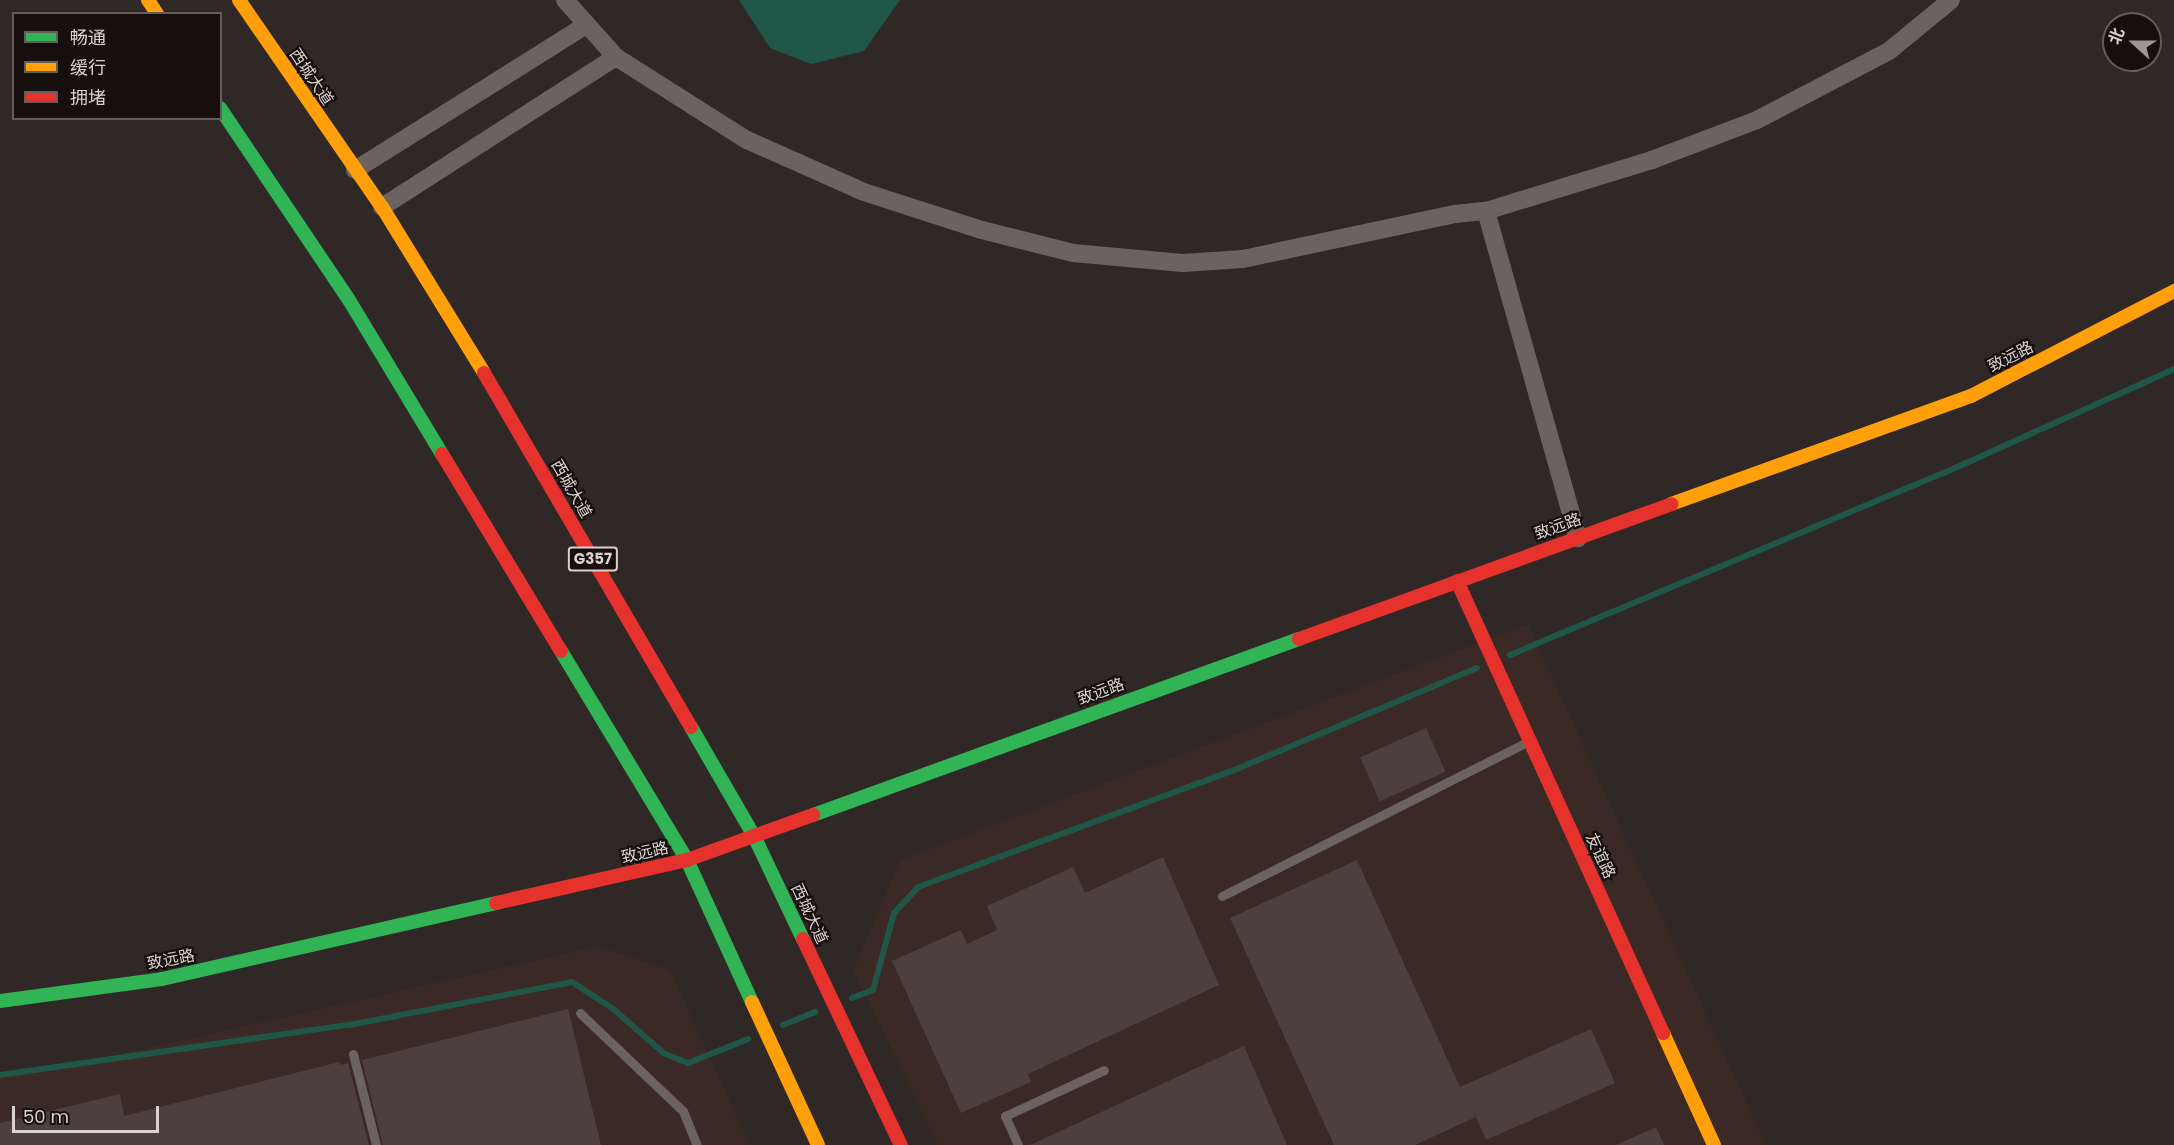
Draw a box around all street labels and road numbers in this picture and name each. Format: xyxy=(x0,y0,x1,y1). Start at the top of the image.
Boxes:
street label: 西城大道 xyxy=(285,45,337,109)
street label: 致远路 xyxy=(1985,338,2037,376)
street label: 西城大道 xyxy=(547,456,595,522)
street label: 致远路 xyxy=(1532,510,1584,544)
road number: G357 xyxy=(568,547,618,571)
street label: 致远路 xyxy=(1075,675,1127,709)
street label: 友谊路 xyxy=(1581,830,1619,882)
street label: 致远路 xyxy=(619,838,671,868)
street label: 西城大道 xyxy=(787,881,831,947)
street label: 致远路 xyxy=(146,946,196,974)

